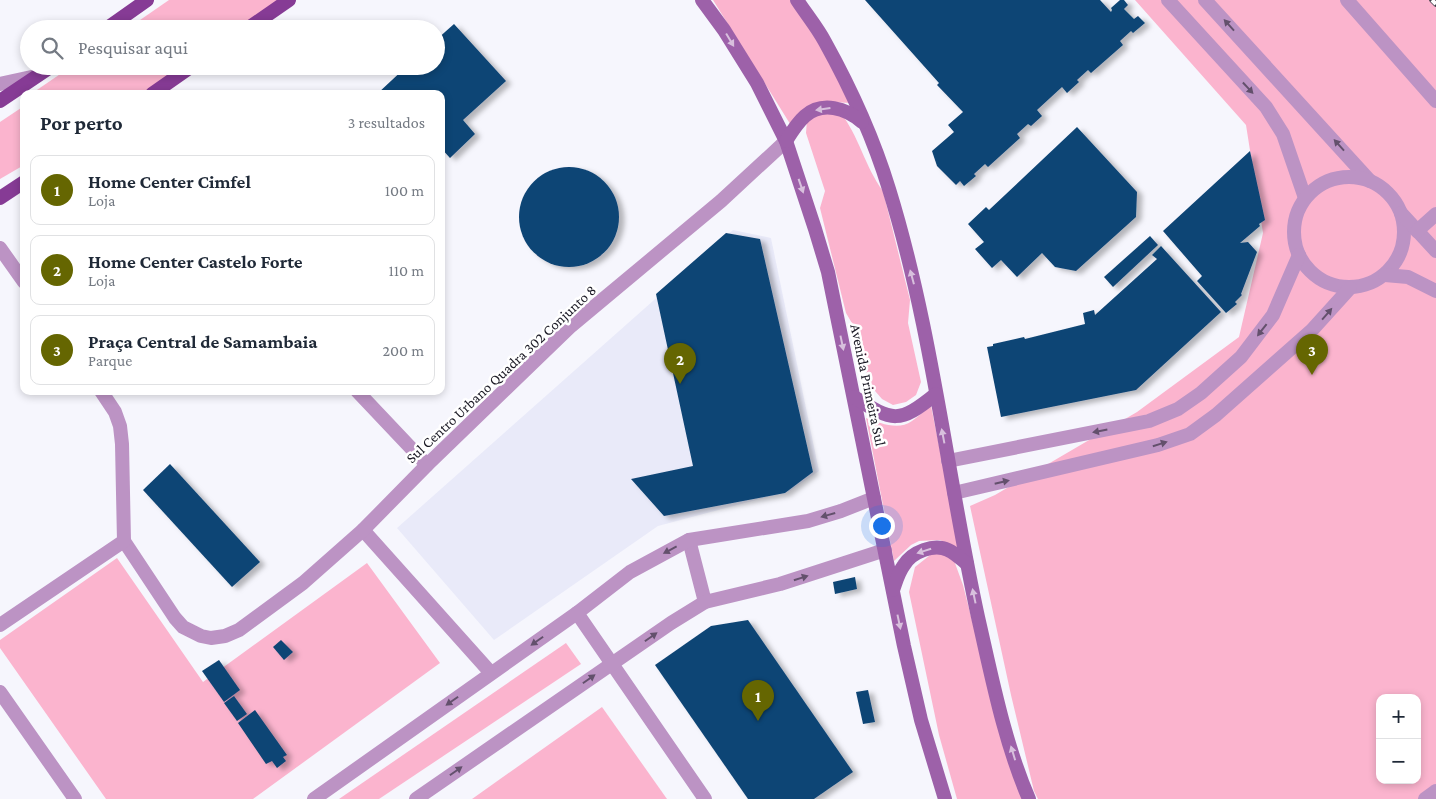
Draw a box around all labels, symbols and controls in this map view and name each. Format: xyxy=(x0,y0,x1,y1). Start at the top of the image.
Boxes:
search box xyxy=(20,20,445,75)
one-way arrow xyxy=(1223,20,1235,32)
one-way arrow xyxy=(726,33,735,46)
icon: search xyxy=(38,34,66,62)
text: Pesquisar aqui xyxy=(78,37,188,58)
one-way arrow xyxy=(1242,81,1254,93)
one-way arrow xyxy=(815,105,831,113)
text: Por perto xyxy=(40,111,123,135)
text: 3 resultados xyxy=(348,114,425,131)
one-way arrow xyxy=(1333,139,1344,152)
text: Home Center Cimfel xyxy=(88,171,251,192)
one-way arrow xyxy=(798,178,805,193)
text: 1 xyxy=(54,182,60,199)
text: 100 m xyxy=(385,182,424,199)
text: Loja xyxy=(88,192,115,209)
text: Home Center Castelo Forte xyxy=(88,251,303,272)
text: 2 xyxy=(53,262,61,279)
text: 110 m xyxy=(388,262,424,279)
one-way arrow xyxy=(908,269,916,284)
text: Loja xyxy=(88,272,115,289)
street label: Sul Centro Urbano Quadra 302 Conjunto 8 xyxy=(403,282,600,467)
one-way arrow xyxy=(1321,308,1333,320)
street label: Avenida Primeira Sul xyxy=(847,323,889,448)
one-way arrow xyxy=(1256,323,1267,336)
text: Praça Central de Samambaia xyxy=(88,331,318,352)
pin: 3 xyxy=(1296,334,1328,375)
one-way arrow xyxy=(838,335,846,350)
text: 3 xyxy=(53,342,61,359)
text: 200 m xyxy=(382,342,424,359)
pin: 2 xyxy=(664,343,696,384)
text: Parque xyxy=(88,352,132,369)
one-way arrow xyxy=(1092,427,1108,435)
one-way arrow xyxy=(939,428,947,444)
one-way arrow xyxy=(1152,440,1167,448)
one-way arrow xyxy=(994,478,1009,486)
one-way arrow xyxy=(820,512,835,520)
your location xyxy=(869,513,895,539)
one-way arrow xyxy=(663,546,678,554)
one-way arrow xyxy=(916,548,931,556)
one-way arrow xyxy=(793,574,808,581)
one-way arrow xyxy=(970,588,978,603)
one-way arrow xyxy=(895,614,903,629)
one-way arrow xyxy=(644,632,658,641)
one-way arrow xyxy=(530,636,544,646)
one-way arrow xyxy=(583,674,596,684)
pin: 1 xyxy=(742,680,774,721)
map controls xyxy=(1376,694,1421,784)
button: + xyxy=(1376,694,1421,739)
one-way arrow xyxy=(445,696,458,706)
button: − xyxy=(1376,739,1421,784)
one-way arrow xyxy=(1009,745,1017,760)
one-way arrow xyxy=(449,766,463,776)

